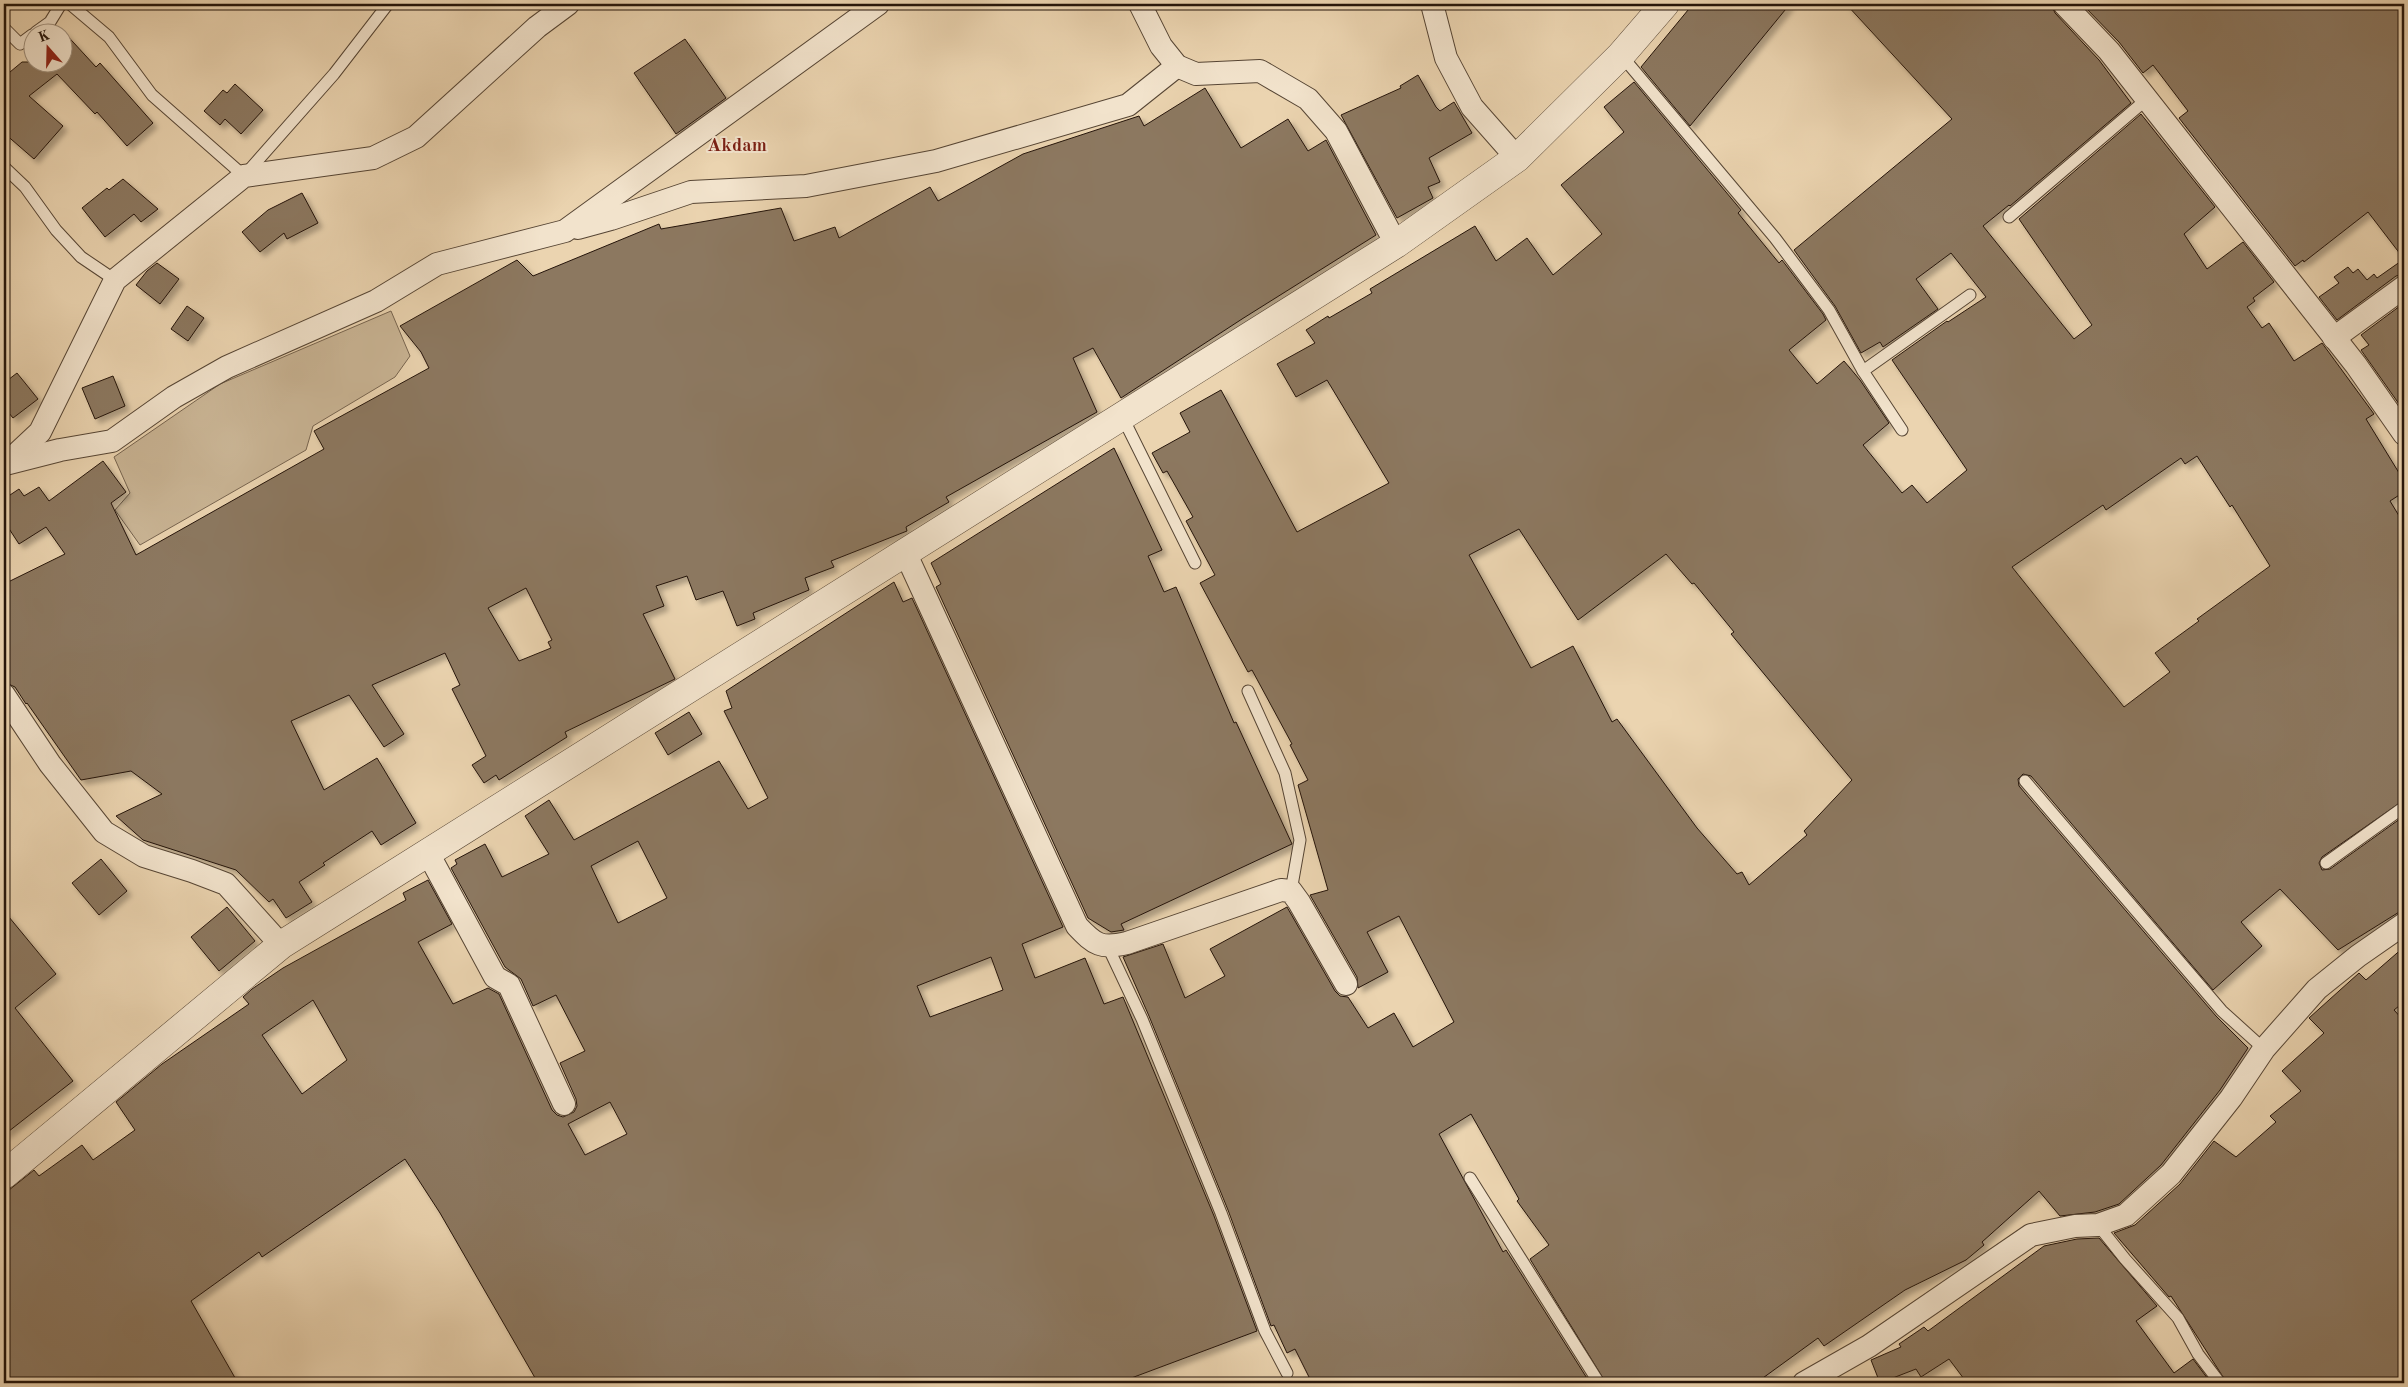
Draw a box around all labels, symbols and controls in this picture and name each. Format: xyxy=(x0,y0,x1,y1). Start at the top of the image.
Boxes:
north arrow xyxy=(22,22,72,72)
text: K xyxy=(36,28,52,45)
district label: Akdam xyxy=(707,137,767,156)

